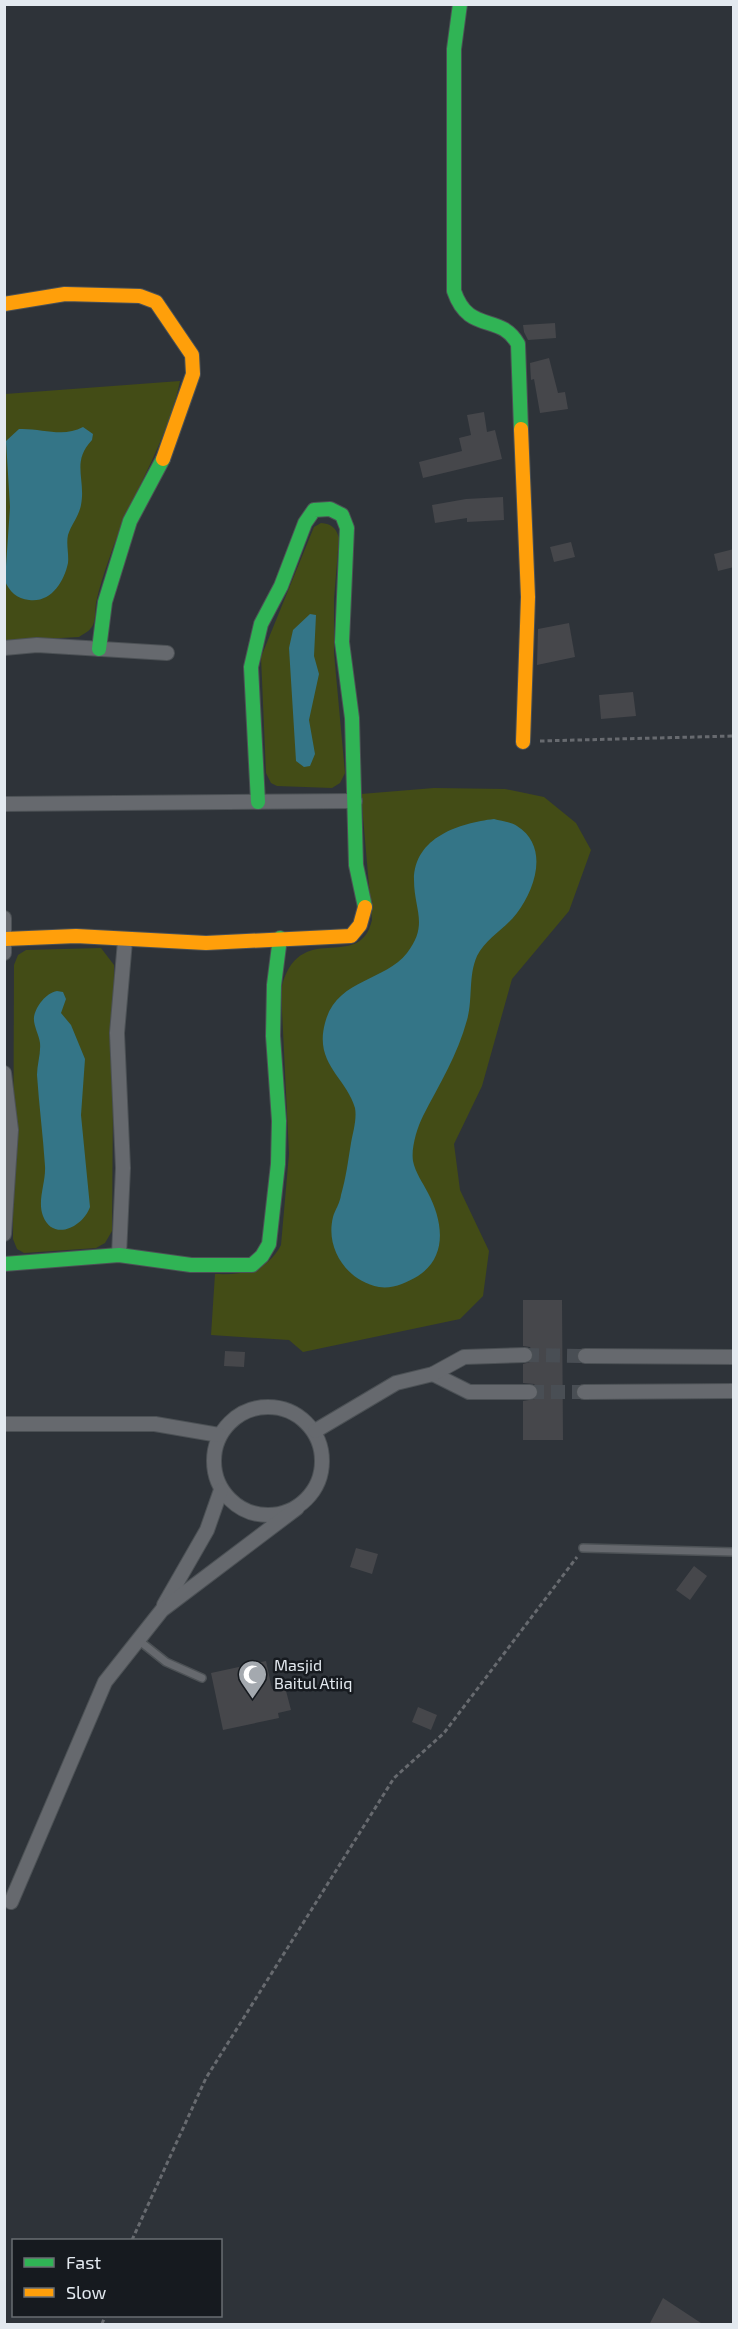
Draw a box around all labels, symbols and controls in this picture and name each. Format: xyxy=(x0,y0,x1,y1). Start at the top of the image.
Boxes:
place label: Masjid Baitul Atiiq xyxy=(274,1655,352,1692)
mosque icon: Masjid Baitul Atiiq xyxy=(237,1658,269,1700)
legend xyxy=(12,2239,222,2317)
text: Fast xyxy=(66,2251,101,2273)
text: Slow xyxy=(66,2281,107,2303)

